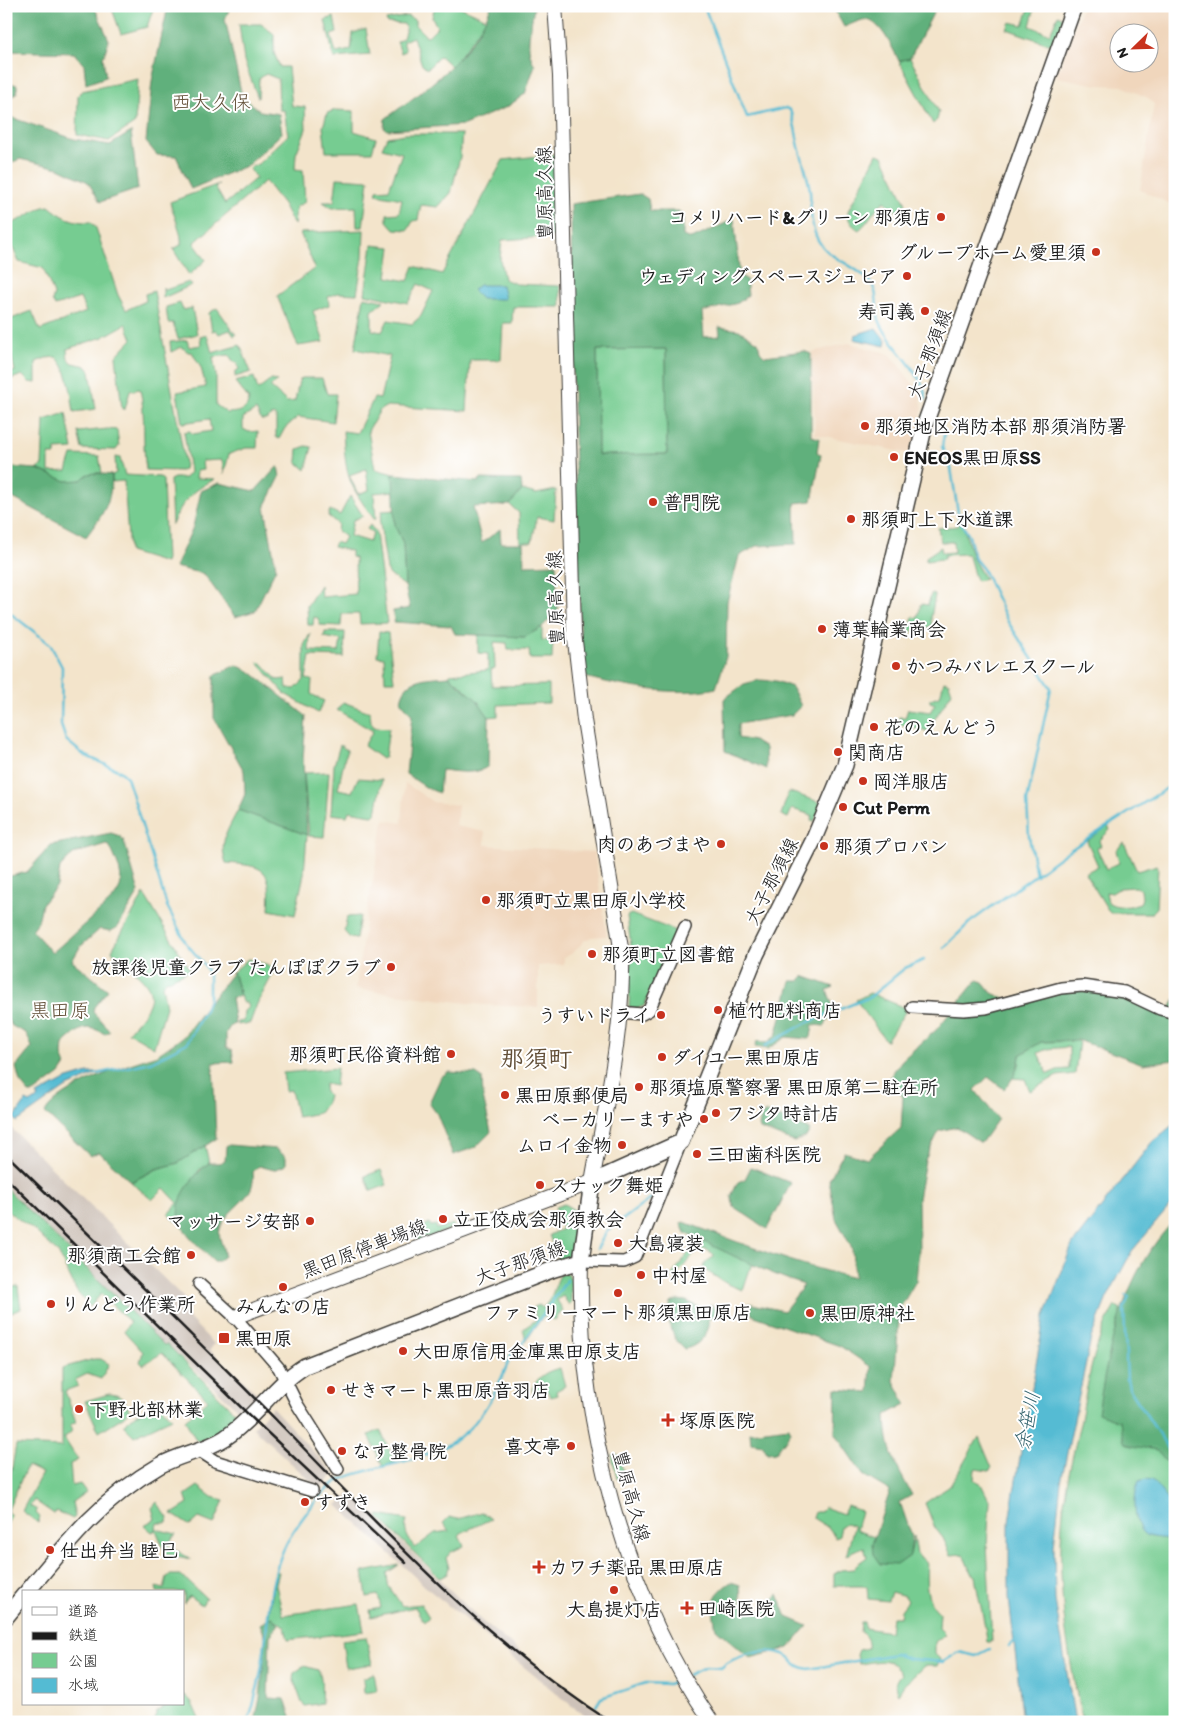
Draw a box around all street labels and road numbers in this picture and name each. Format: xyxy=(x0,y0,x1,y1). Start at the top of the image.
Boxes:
street label: 豊原高久線 xyxy=(532,145,557,241)
street label: 大子那須線 xyxy=(902,306,957,403)
street label: 豊原高久線 xyxy=(542,550,569,646)
street label: 大子那須線 xyxy=(740,834,803,929)
street label: 黒田原停車場線 xyxy=(298,1214,430,1283)
street label: 大子那須線 xyxy=(472,1235,569,1290)
street label: 豊原高久線 xyxy=(608,1447,655,1545)

